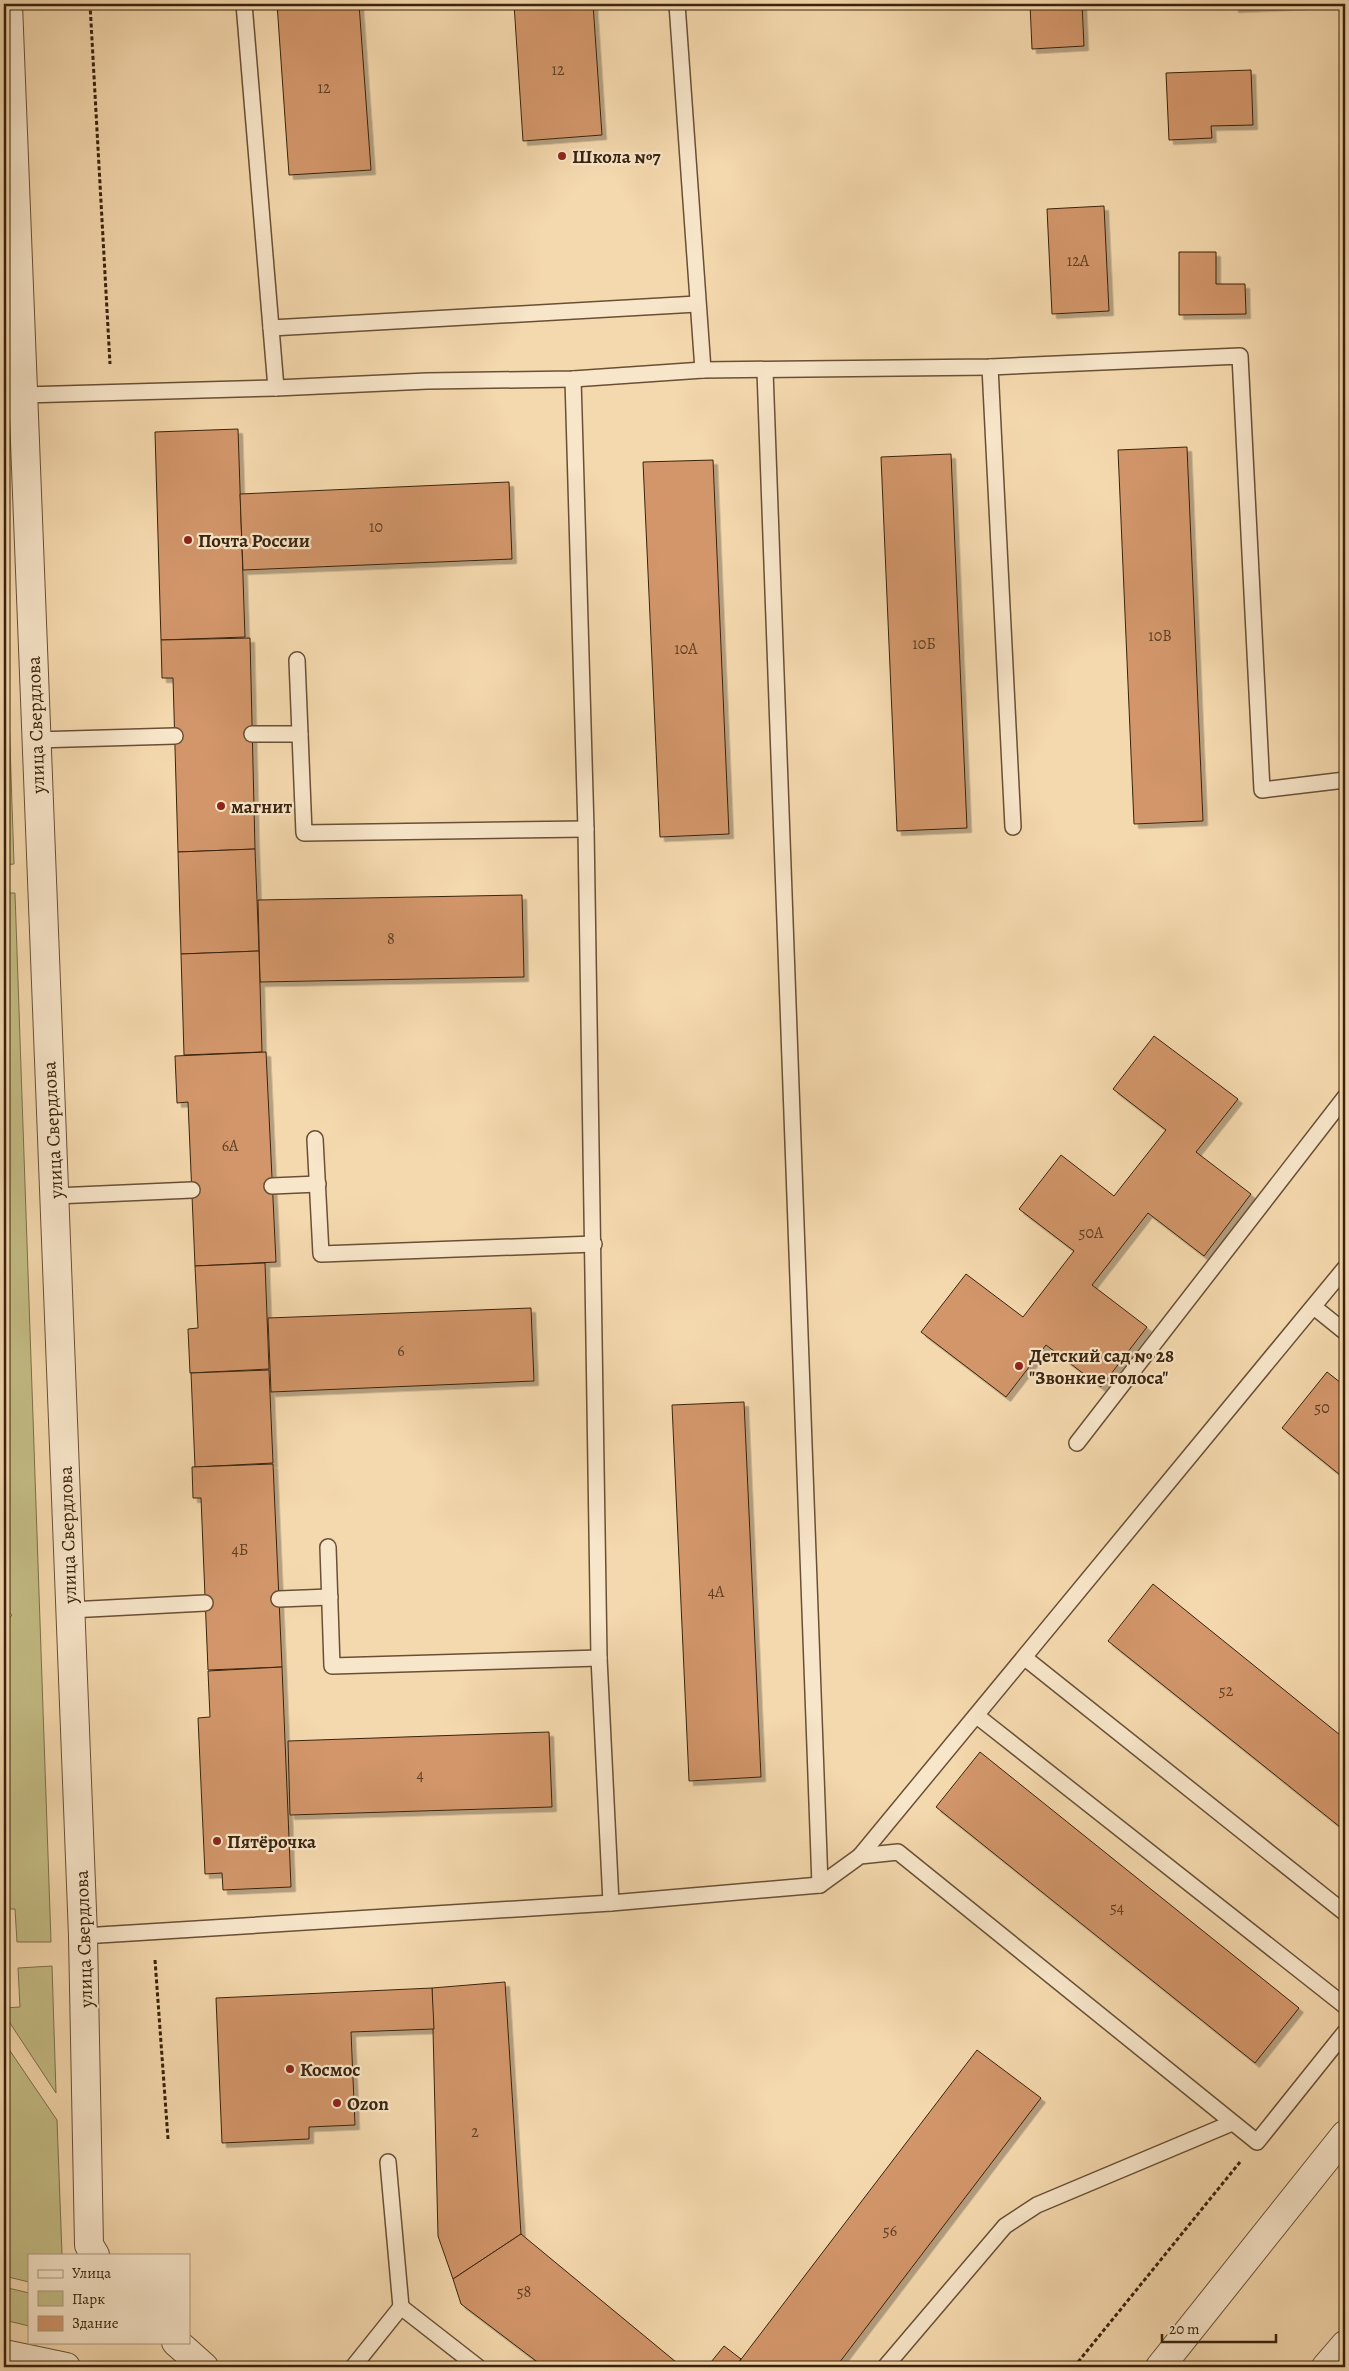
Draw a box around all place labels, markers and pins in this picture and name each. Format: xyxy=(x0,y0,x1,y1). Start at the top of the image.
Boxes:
place label: Школа №7 xyxy=(572,144,662,170)
marker: Школа №7 xyxy=(556,150,568,162)
place label: Почта России xyxy=(198,528,310,554)
marker: Почта России xyxy=(182,534,194,546)
place label: магнит xyxy=(231,794,293,820)
marker: магнит xyxy=(215,800,227,812)
place label: Детский сад № 28 "Звонкие голоса" xyxy=(1029,1343,1174,1391)
marker: Детский сад № 28 "Звонкие голоса" xyxy=(1013,1360,1025,1372)
place label: Пятёрочка xyxy=(227,1829,317,1855)
marker: Пятёрочка xyxy=(211,1835,223,1847)
place label: Космос xyxy=(300,2057,360,2083)
marker: Космос xyxy=(284,2063,296,2075)
place label: Ozon xyxy=(347,2091,389,2117)
marker: Ozon xyxy=(331,2097,343,2109)

